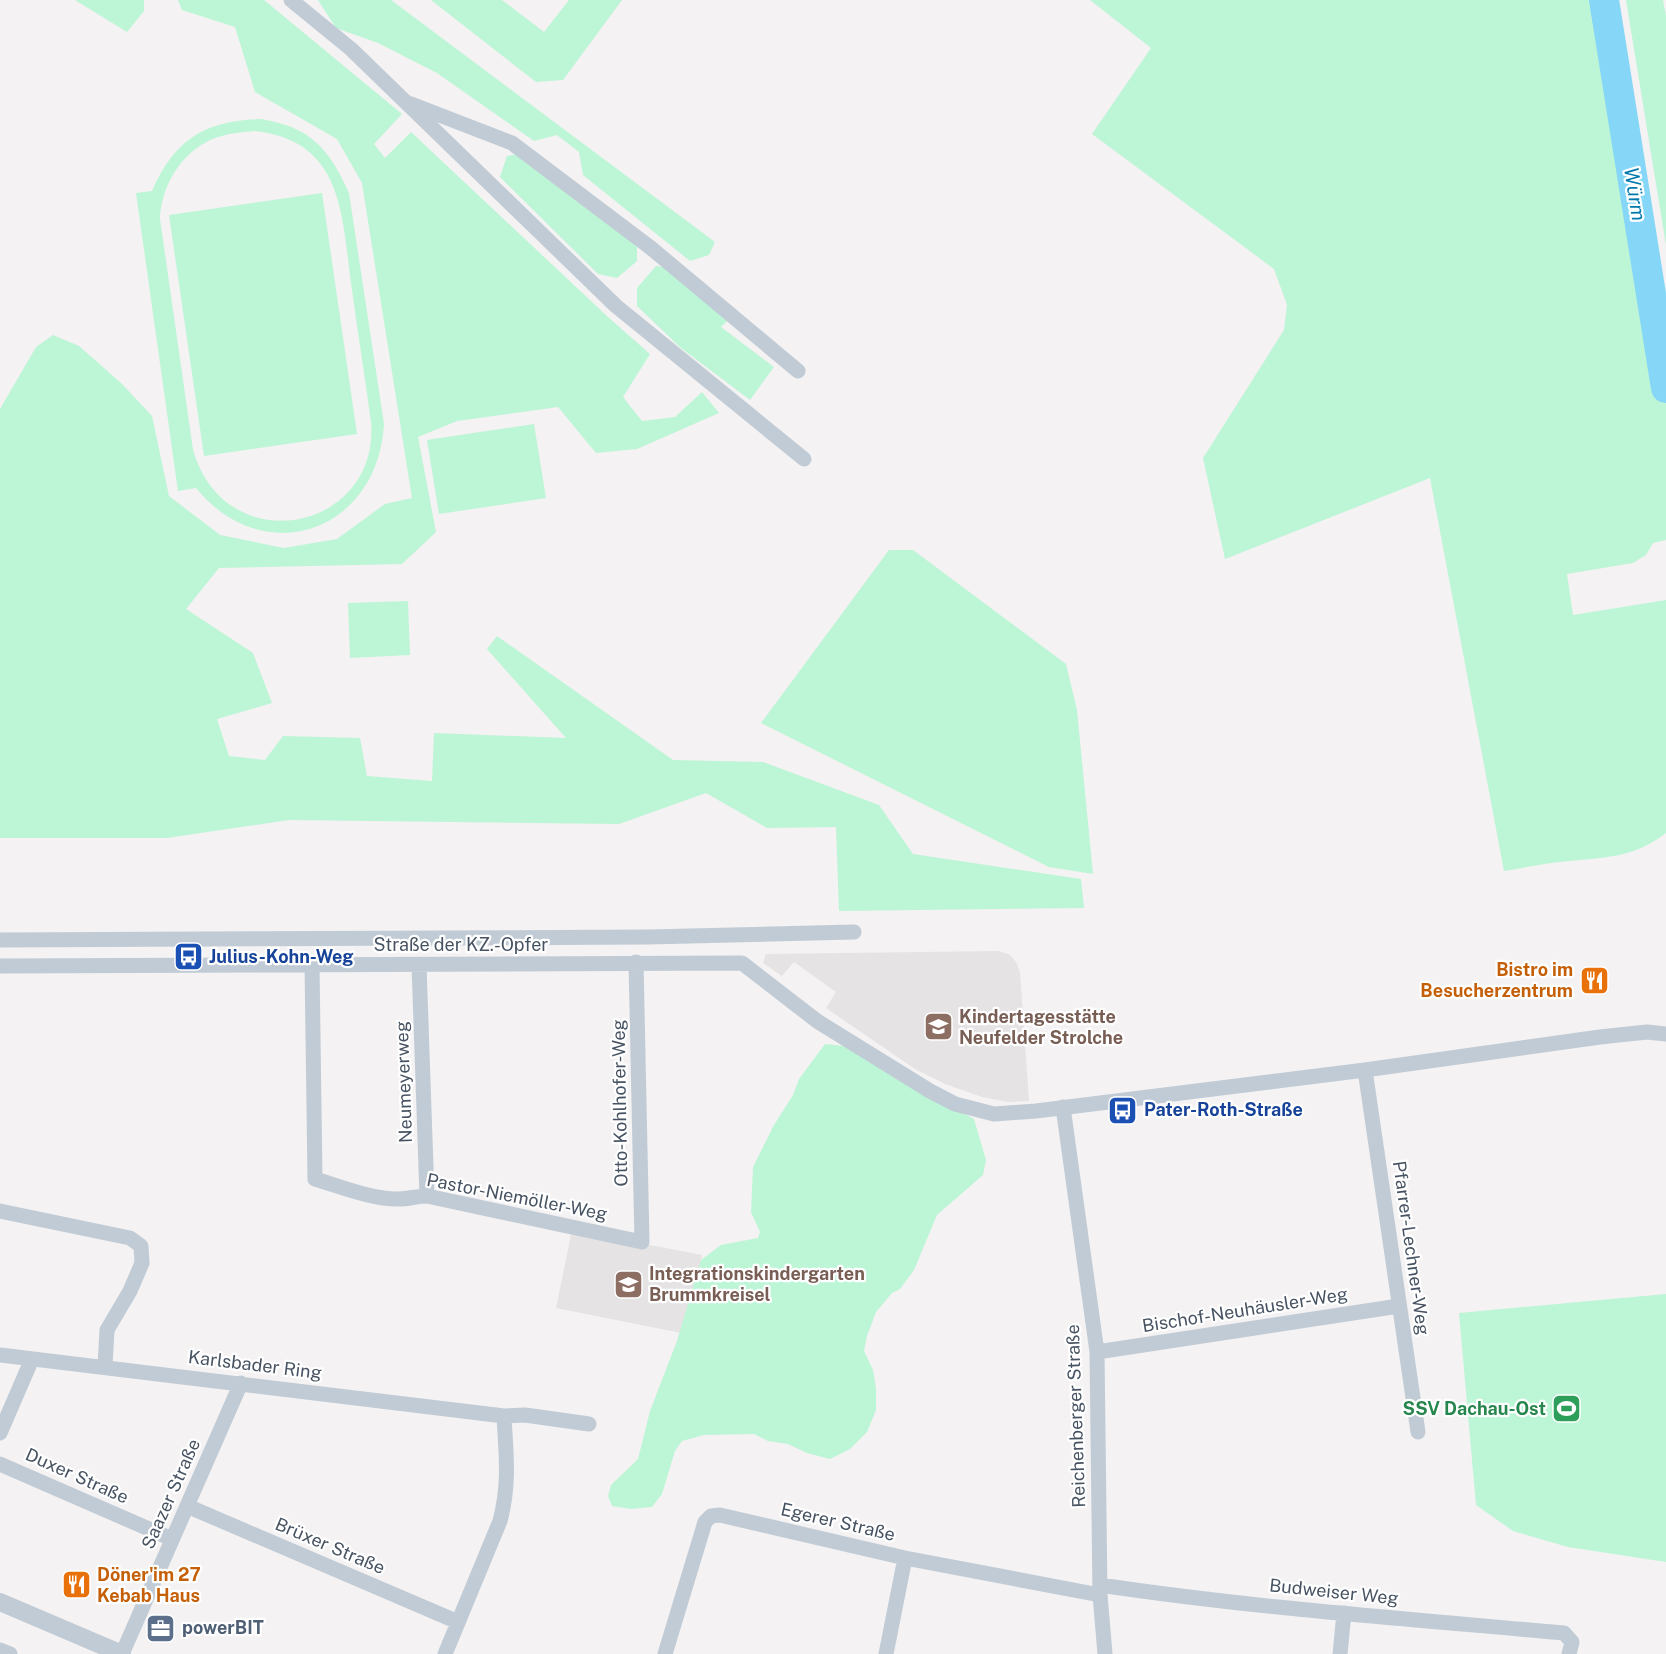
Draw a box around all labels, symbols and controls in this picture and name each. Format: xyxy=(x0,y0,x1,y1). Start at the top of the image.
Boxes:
water label: Würm xyxy=(1619,166,1651,222)
street label: Straße der KZ.-Opfer xyxy=(374,934,548,955)
bus stop icon: Julius-Kohn-Weg xyxy=(172,941,204,973)
place label: Julius-Kohn-Weg xyxy=(209,946,354,967)
place label: Bistro im Besucherzentrum xyxy=(1420,959,1573,1001)
restaurant icon: Bistro im Besucherzentrum xyxy=(1578,964,1610,996)
place label: Kindertagesstätte Neufelder Strolche xyxy=(959,1006,1123,1048)
school or university icon: Kindertagesstätte Neufelder Strolche xyxy=(922,1011,954,1043)
street label: Otto-Kohlhofer-Weg xyxy=(608,1019,631,1187)
street label: Neumeyerweg xyxy=(391,1021,416,1143)
bus stop icon: Pater-Roth-Straße xyxy=(1107,1094,1139,1126)
place label: Pater-Roth-Straße xyxy=(1144,1099,1303,1120)
street label: Pfarrer-Lechner-Weg xyxy=(1389,1159,1434,1336)
street label: Pastor-Niemöller-Weg xyxy=(425,1169,609,1224)
place label: Integrationskindergarten Brummkreisel xyxy=(649,1263,865,1305)
school or university icon: Integrationskindergarten Brummkreisel xyxy=(612,1268,644,1300)
street label: Bischof-Neuhäusler-Weg xyxy=(1141,1283,1349,1336)
street label: Reichenberger Straße xyxy=(1062,1324,1089,1508)
street label: Karlsbader Ring xyxy=(187,1346,323,1383)
sports icon: SSV Dachau-Ost xyxy=(1551,1393,1583,1425)
place label: SSV Dachau-Ost xyxy=(1403,1398,1546,1419)
street label: Saazer Straße xyxy=(137,1436,204,1552)
street label: Duxer Straße xyxy=(22,1443,132,1508)
street label: Egerer Straße xyxy=(779,1498,897,1545)
street label: Brüxer Straße xyxy=(272,1513,388,1578)
place label: Döner'im 27 Kebab Haus xyxy=(97,1564,201,1606)
restaurant icon: Döner'im 27 Kebab Haus xyxy=(60,1569,92,1601)
street label: Budweiser Weg xyxy=(1268,1574,1400,1609)
office icon: powerBIT xyxy=(145,1612,177,1644)
place label: powerBIT xyxy=(182,1617,264,1638)

